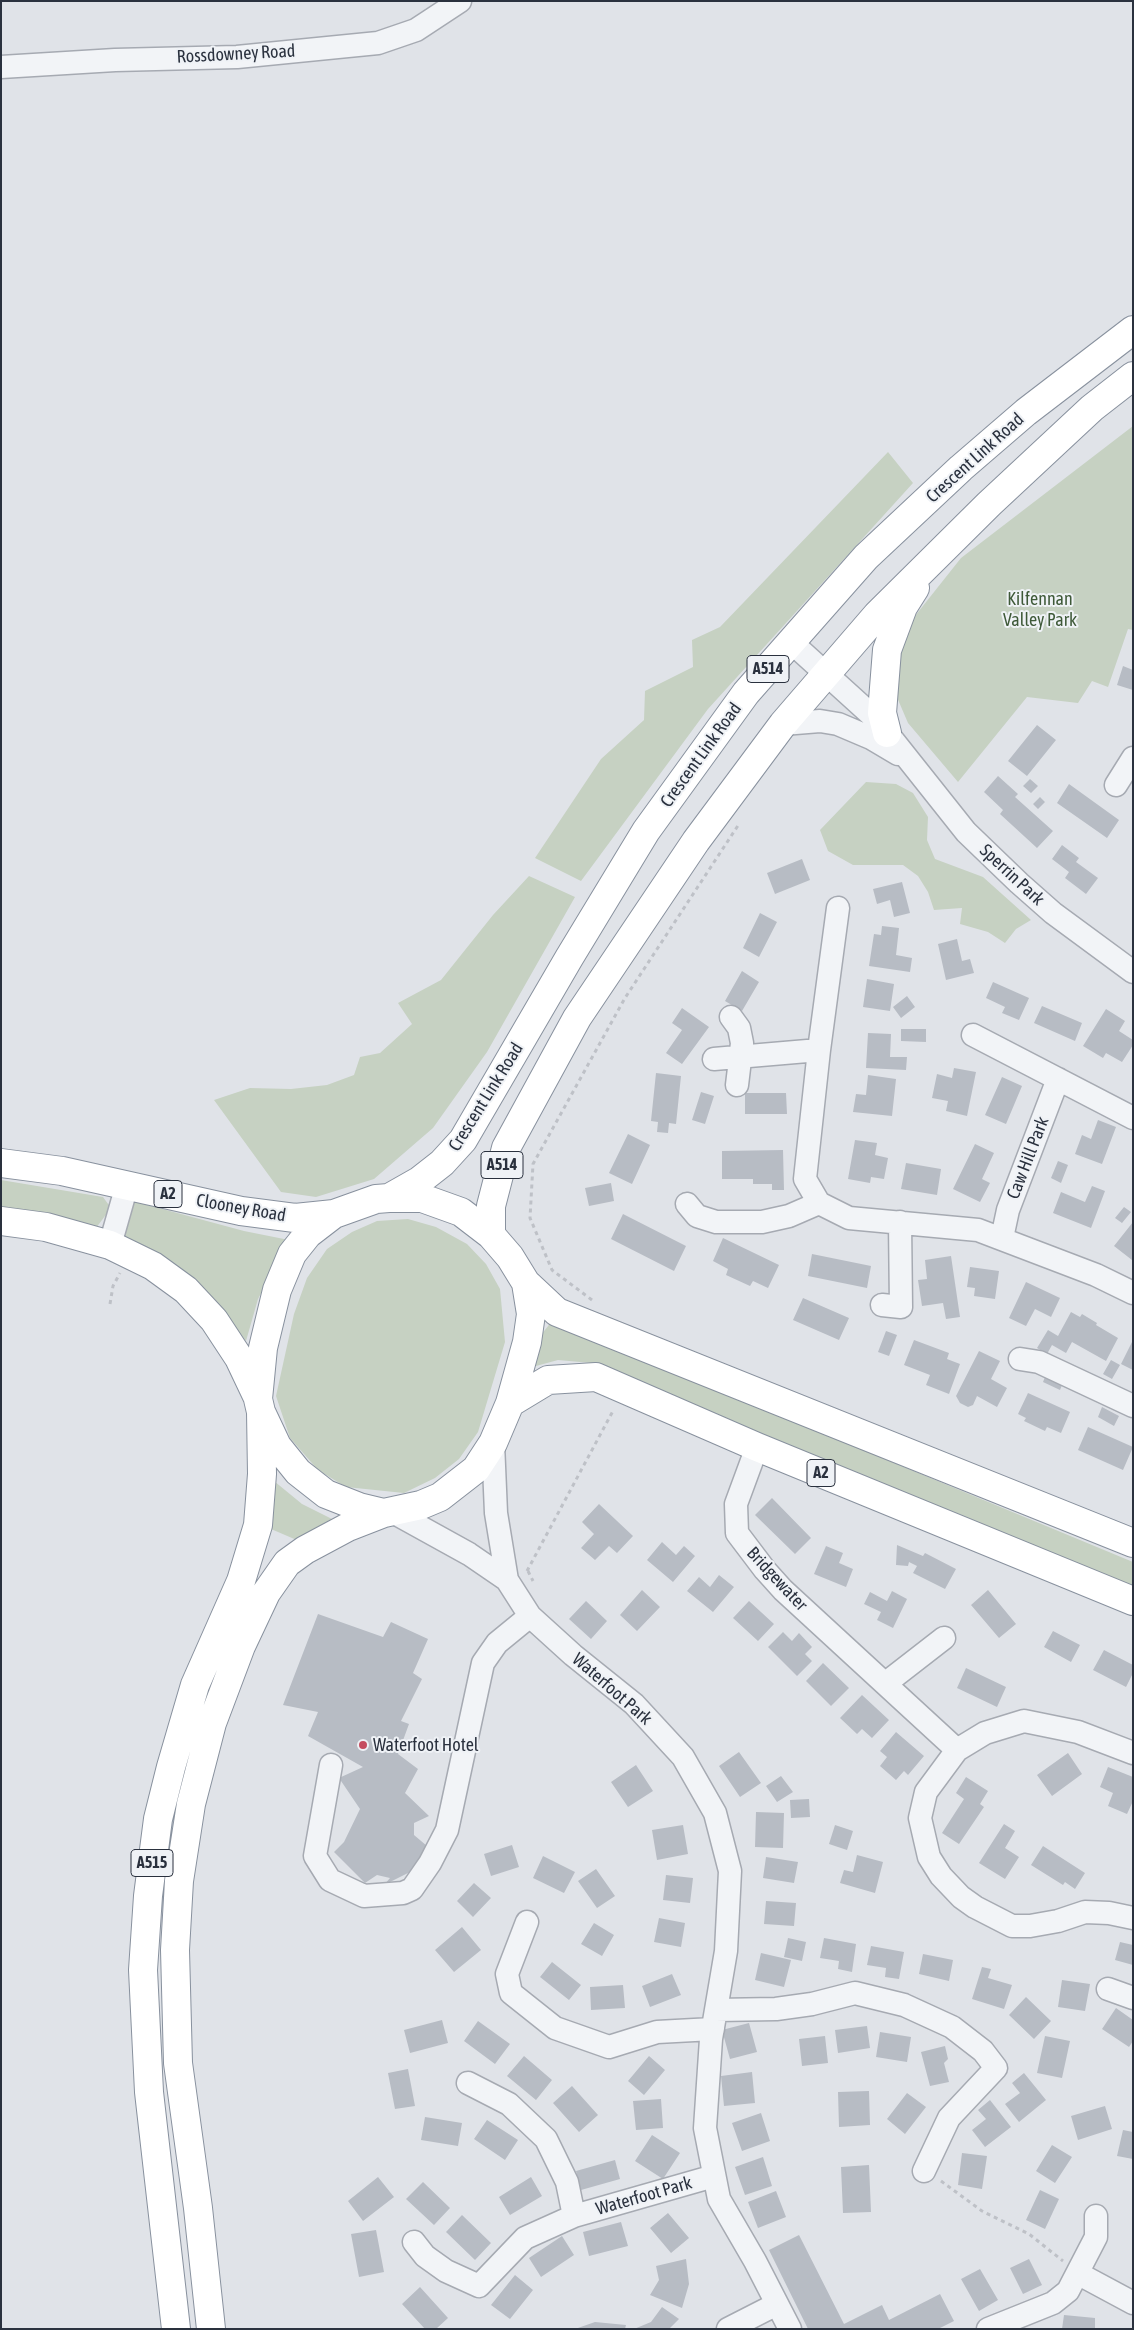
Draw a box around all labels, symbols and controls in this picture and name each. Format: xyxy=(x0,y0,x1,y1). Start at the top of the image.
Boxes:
street label: Rossdowney Road xyxy=(176,40,296,68)
street label: Crescent Link Road xyxy=(922,409,1028,507)
park label: Kilfennan Valley Park xyxy=(1003,588,1077,630)
road number: A514 xyxy=(747,656,789,682)
street label: Crescent Link Road xyxy=(656,699,746,811)
street label: Sperrin Park xyxy=(975,840,1049,910)
street label: Crescent Link Road xyxy=(444,1039,528,1155)
street label: Caw Hill Park xyxy=(1002,1114,1054,1202)
road number: A514 xyxy=(481,1152,523,1178)
road number: A2 xyxy=(154,1180,182,1208)
street label: Clooney Road xyxy=(195,1189,287,1227)
road number: A2 xyxy=(807,1460,835,1486)
street label: Bridgewater xyxy=(742,1543,812,1615)
street label: Waterfoot Park xyxy=(568,1648,656,1730)
place label: Waterfoot Hotel xyxy=(373,1734,479,1756)
marker: Waterfoot Hotel xyxy=(357,1739,369,1751)
road number: A515 xyxy=(131,1850,173,1876)
street label: Waterfoot Park xyxy=(594,2172,694,2220)

